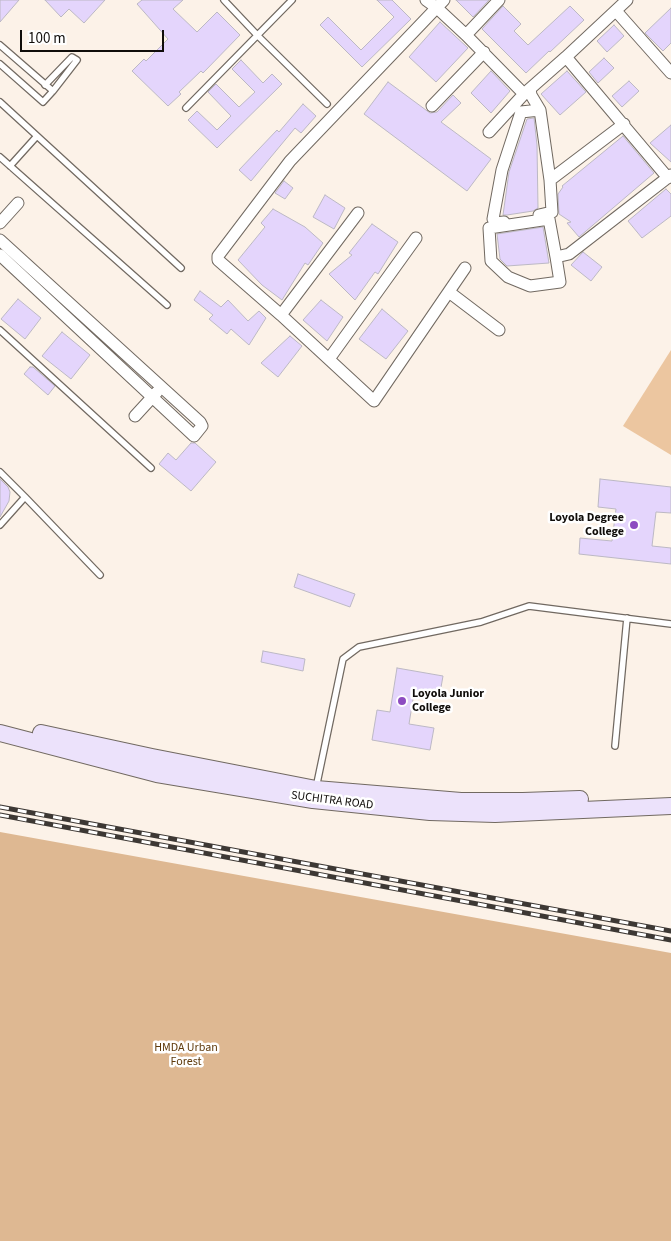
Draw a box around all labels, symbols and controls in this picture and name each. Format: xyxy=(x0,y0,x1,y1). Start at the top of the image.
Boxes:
scale bar xyxy=(22,20,166,52)
text: 100 m xyxy=(28,28,66,49)
place label: Loyola Degree College xyxy=(549,511,624,539)
marker: Loyola Degree College xyxy=(628,519,640,531)
place label: Loyola Junior College xyxy=(412,687,484,715)
marker: Loyola Junior College xyxy=(396,695,408,707)
street label: SUCHITRA ROAD xyxy=(290,789,374,813)
park label: HMDA Urban Forest xyxy=(154,1041,218,1069)

